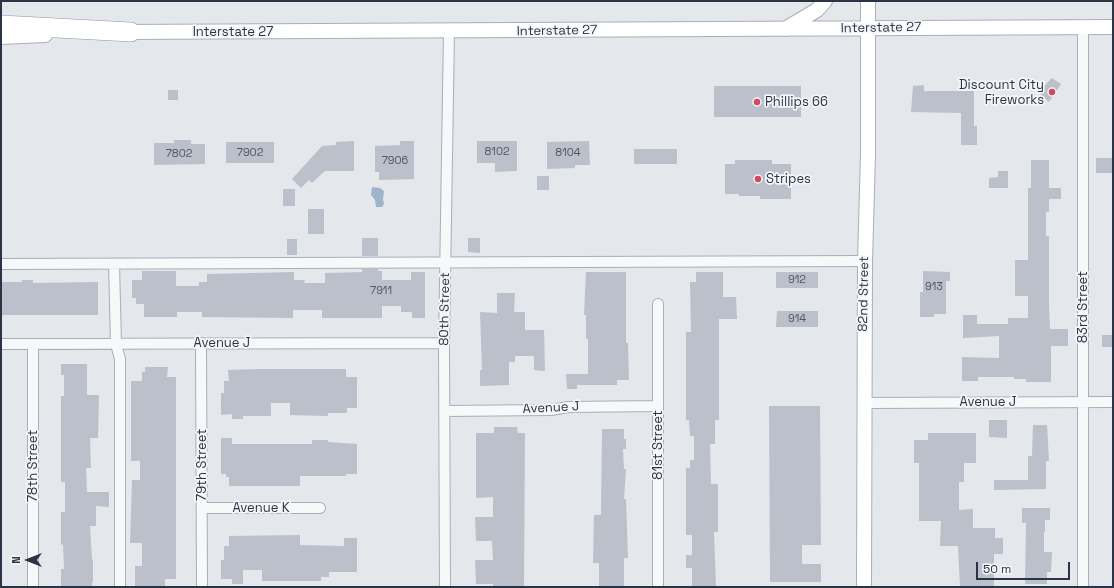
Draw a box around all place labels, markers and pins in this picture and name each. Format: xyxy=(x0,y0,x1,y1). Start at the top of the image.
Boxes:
place label: Discount City Fireworks xyxy=(959,77,1044,108)
marker: Discount City Fireworks xyxy=(1047,87,1057,97)
place label: Phillips 66 xyxy=(765,94,828,110)
marker: Phillips 66 xyxy=(752,97,762,107)
place label: Stripes xyxy=(766,171,811,187)
marker: Stripes xyxy=(753,174,763,184)

